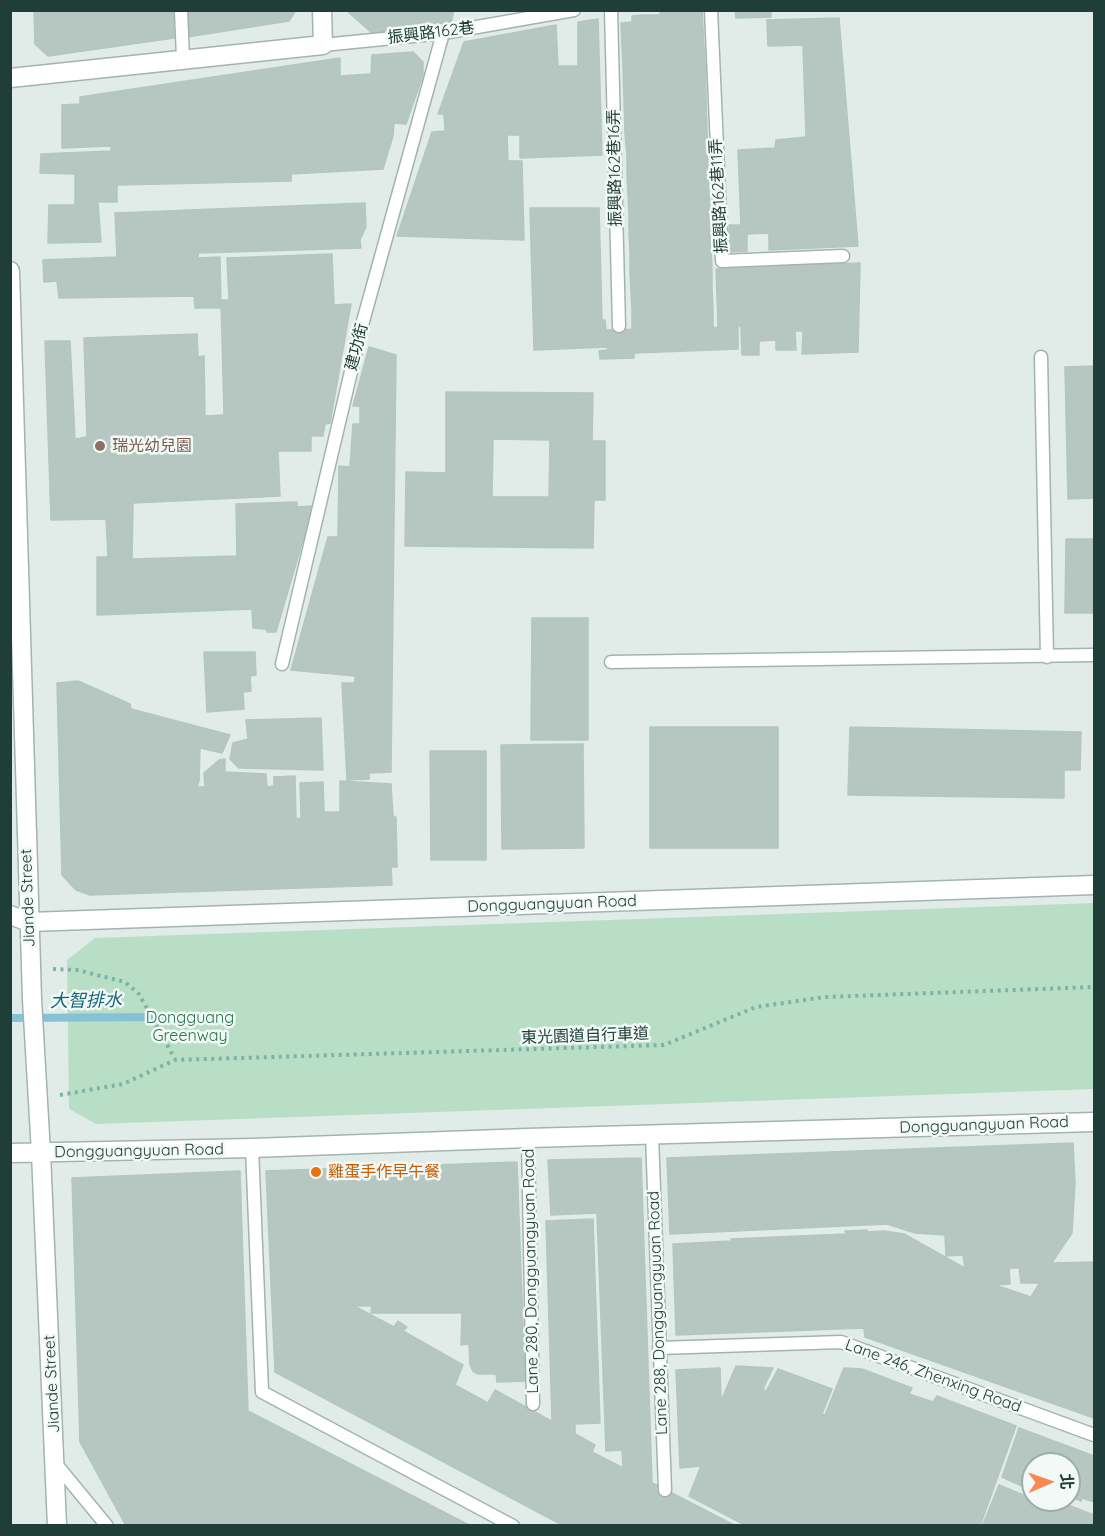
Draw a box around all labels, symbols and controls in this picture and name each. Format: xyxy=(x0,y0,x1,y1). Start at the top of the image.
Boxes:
street label: 振興路162巷 xyxy=(386,18,476,48)
street label: 振興路162巷16弄 xyxy=(604,109,626,227)
street label: 振興路162巷11弄 xyxy=(706,138,732,254)
street label: 建功街 xyxy=(342,321,372,373)
place label: 瑞光幼兒園 xyxy=(112,436,192,456)
marker: 瑞光幼兒園 xyxy=(93,439,107,453)
street label: Jiande Street xyxy=(17,849,39,947)
street label: Dongguangyuan Road xyxy=(467,891,637,917)
water label: 大智排水 xyxy=(50,990,122,1012)
park label: Dongguang Greenway xyxy=(146,1008,234,1046)
street label: 東光園道自行車道 xyxy=(521,1024,649,1048)
street label: Dongguangyuan Road xyxy=(899,1112,1069,1138)
street label: Dongguangyuan Road xyxy=(54,1140,224,1162)
street label: Lane 280, Dongguangyuan Road xyxy=(519,1148,543,1394)
place label: 雞蛋手作早午餐 xyxy=(328,1162,440,1182)
marker: 雞蛋手作早午餐 xyxy=(309,1165,323,1179)
street label: Lane 288, Dongguangyuan Road xyxy=(644,1191,672,1435)
street label: Jiande Street xyxy=(40,1334,64,1434)
street label: Lane 246, Zhenxing Road xyxy=(842,1335,1024,1417)
north arrow xyxy=(1021,1452,1081,1512)
text: 北 xyxy=(1057,1473,1077,1490)

